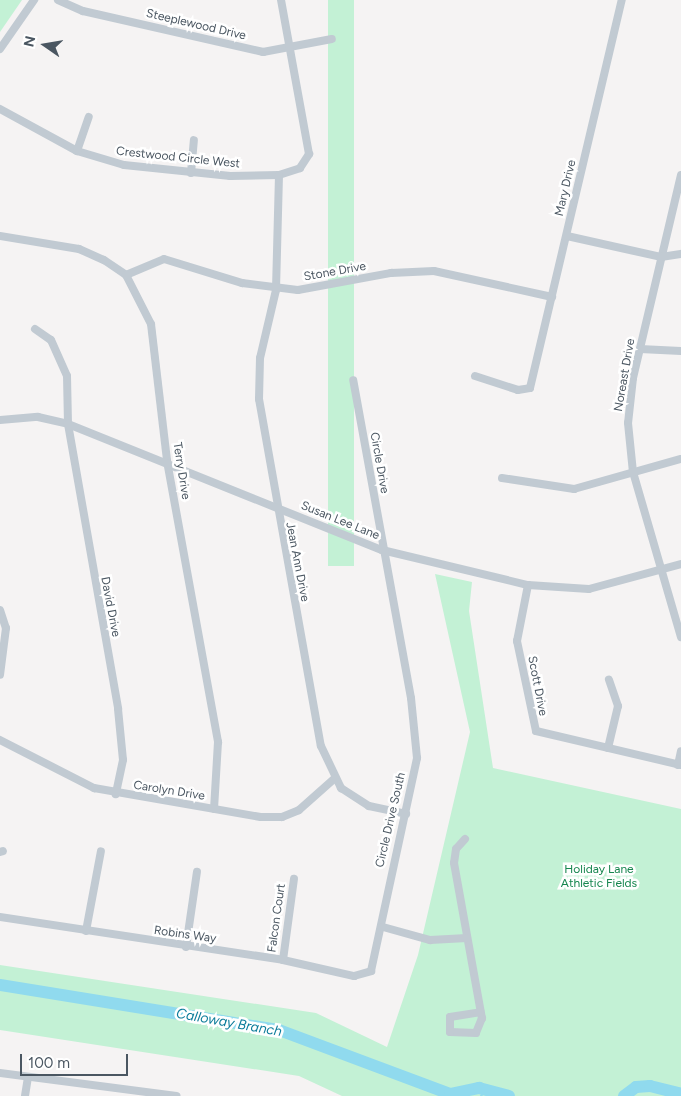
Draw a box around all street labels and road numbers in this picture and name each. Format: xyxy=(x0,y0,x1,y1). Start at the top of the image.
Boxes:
street label: Steeplewood Drive xyxy=(145,7,247,43)
street label: Crestwood Circle West xyxy=(115,144,241,172)
street label: Mary Drive xyxy=(553,158,579,218)
street label: Stone Drive xyxy=(303,259,367,285)
street label: Noreast Drive xyxy=(612,337,638,413)
street label: Circle Drive xyxy=(367,431,391,495)
street label: Terry Drive xyxy=(169,441,193,501)
street label: Susan Lee Lane xyxy=(299,499,381,543)
street label: Jean Ann Drive xyxy=(282,521,312,603)
street label: David Drive xyxy=(97,576,123,638)
street label: Scott Drive xyxy=(524,655,550,717)
street label: Circle Drive South xyxy=(373,771,409,869)
street label: Carolyn Drive xyxy=(132,778,206,804)
street label: Falcon Court xyxy=(265,883,289,953)
street label: Robins Way xyxy=(153,923,217,947)

